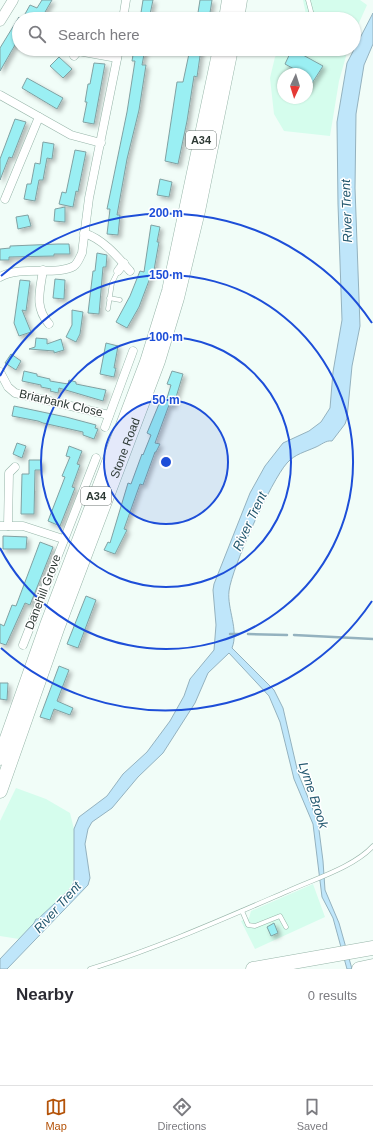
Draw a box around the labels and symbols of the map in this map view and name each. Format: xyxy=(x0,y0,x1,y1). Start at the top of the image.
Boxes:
north arrow xyxy=(277,68,313,104)
road number: A34 xyxy=(186,131,216,149)
water label: River Trent xyxy=(338,178,355,243)
text: 200 m xyxy=(149,206,183,220)
text: 150 m xyxy=(149,268,183,282)
text: 100 m xyxy=(149,330,183,344)
street label: Briarbank Close xyxy=(18,387,104,419)
text: 50 m xyxy=(152,393,180,407)
street label: Stone Road xyxy=(107,416,143,480)
centre of rings xyxy=(159,455,173,469)
road number: A34 xyxy=(81,487,111,505)
water label: River Trent xyxy=(229,488,270,553)
street label: Danehill Grove xyxy=(22,552,64,632)
water label: Lyme Brook xyxy=(296,760,332,832)
water label: River Trent xyxy=(31,878,85,936)

